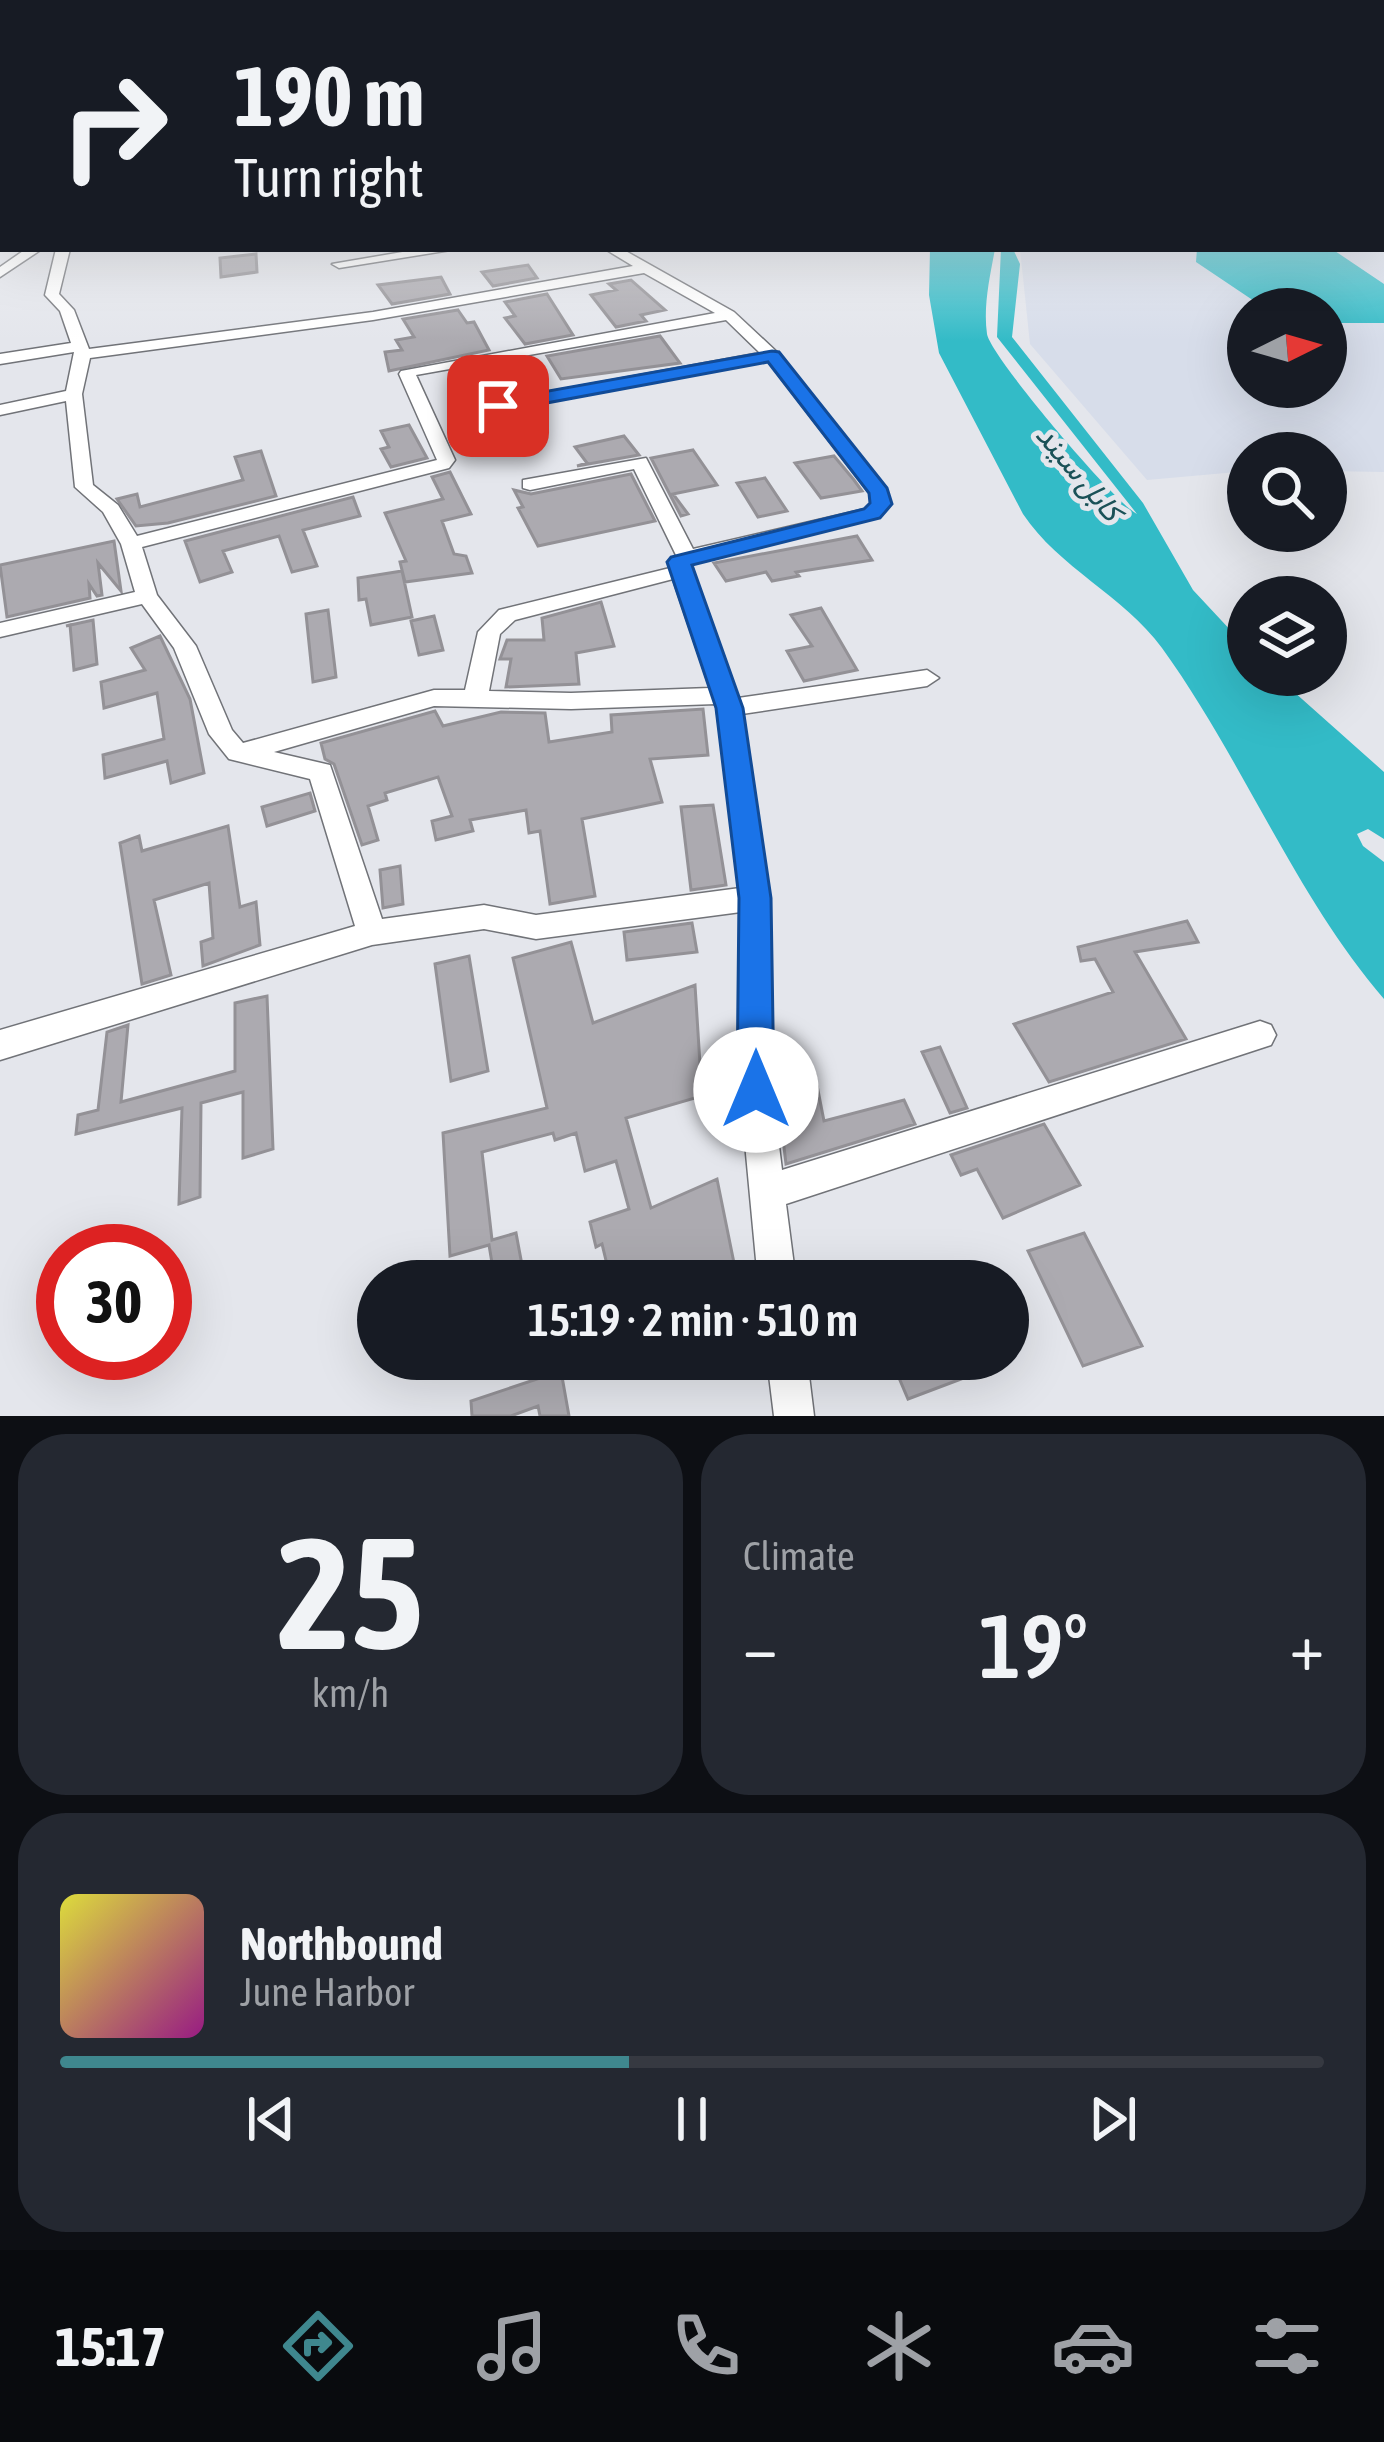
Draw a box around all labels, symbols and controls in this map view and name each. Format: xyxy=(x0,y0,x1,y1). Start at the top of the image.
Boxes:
icon: right xyxy=(36,48,192,204)
text: 190 m xyxy=(234,48,424,144)
text: Turn right xyxy=(234,147,424,208)
north arrow xyxy=(1227,288,1347,408)
map controls xyxy=(1227,288,1347,696)
pin xyxy=(447,355,549,457)
icon: arrive xyxy=(465,373,531,439)
water label: کابل سيند xyxy=(1028,417,1133,532)
button: search xyxy=(1227,432,1347,552)
button: layers xyxy=(1227,576,1347,696)
position arrow xyxy=(693,1027,819,1153)
speed limit sign: 30 xyxy=(36,1224,192,1380)
text: 15:19 · 2 min · 510 m xyxy=(528,1294,858,1346)
text: 25 xyxy=(277,1503,424,1682)
text: Climate xyxy=(743,1534,855,1578)
text: 19° xyxy=(979,1594,1088,1697)
text: − xyxy=(743,1608,777,1684)
text: + xyxy=(1290,1608,1324,1684)
text: km/h xyxy=(312,1671,389,1715)
text: Northbound xyxy=(240,1918,443,1970)
text: June Harbor xyxy=(240,1970,414,2014)
icon: previous xyxy=(238,2086,304,2152)
icon: pause xyxy=(659,2086,725,2152)
icon: next xyxy=(1080,2086,1146,2152)
icon: directions xyxy=(276,2304,360,2388)
icon: music xyxy=(470,2304,554,2388)
icon: phone xyxy=(664,2304,748,2388)
icon: climate xyxy=(857,2304,941,2388)
icon: car xyxy=(1051,2304,1135,2388)
icon: filters xyxy=(1245,2304,1329,2388)
text: 15:17 xyxy=(55,2316,166,2377)

